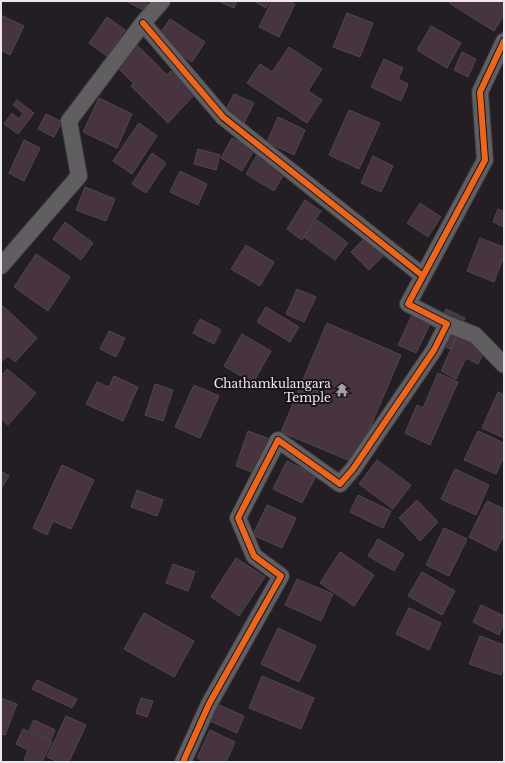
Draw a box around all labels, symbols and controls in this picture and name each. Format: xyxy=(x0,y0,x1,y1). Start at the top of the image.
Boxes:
place label: Chathamkulangara Temple xyxy=(214,376,331,405)
temple icon: Chathamkulangara Temple xyxy=(334,382,350,398)

